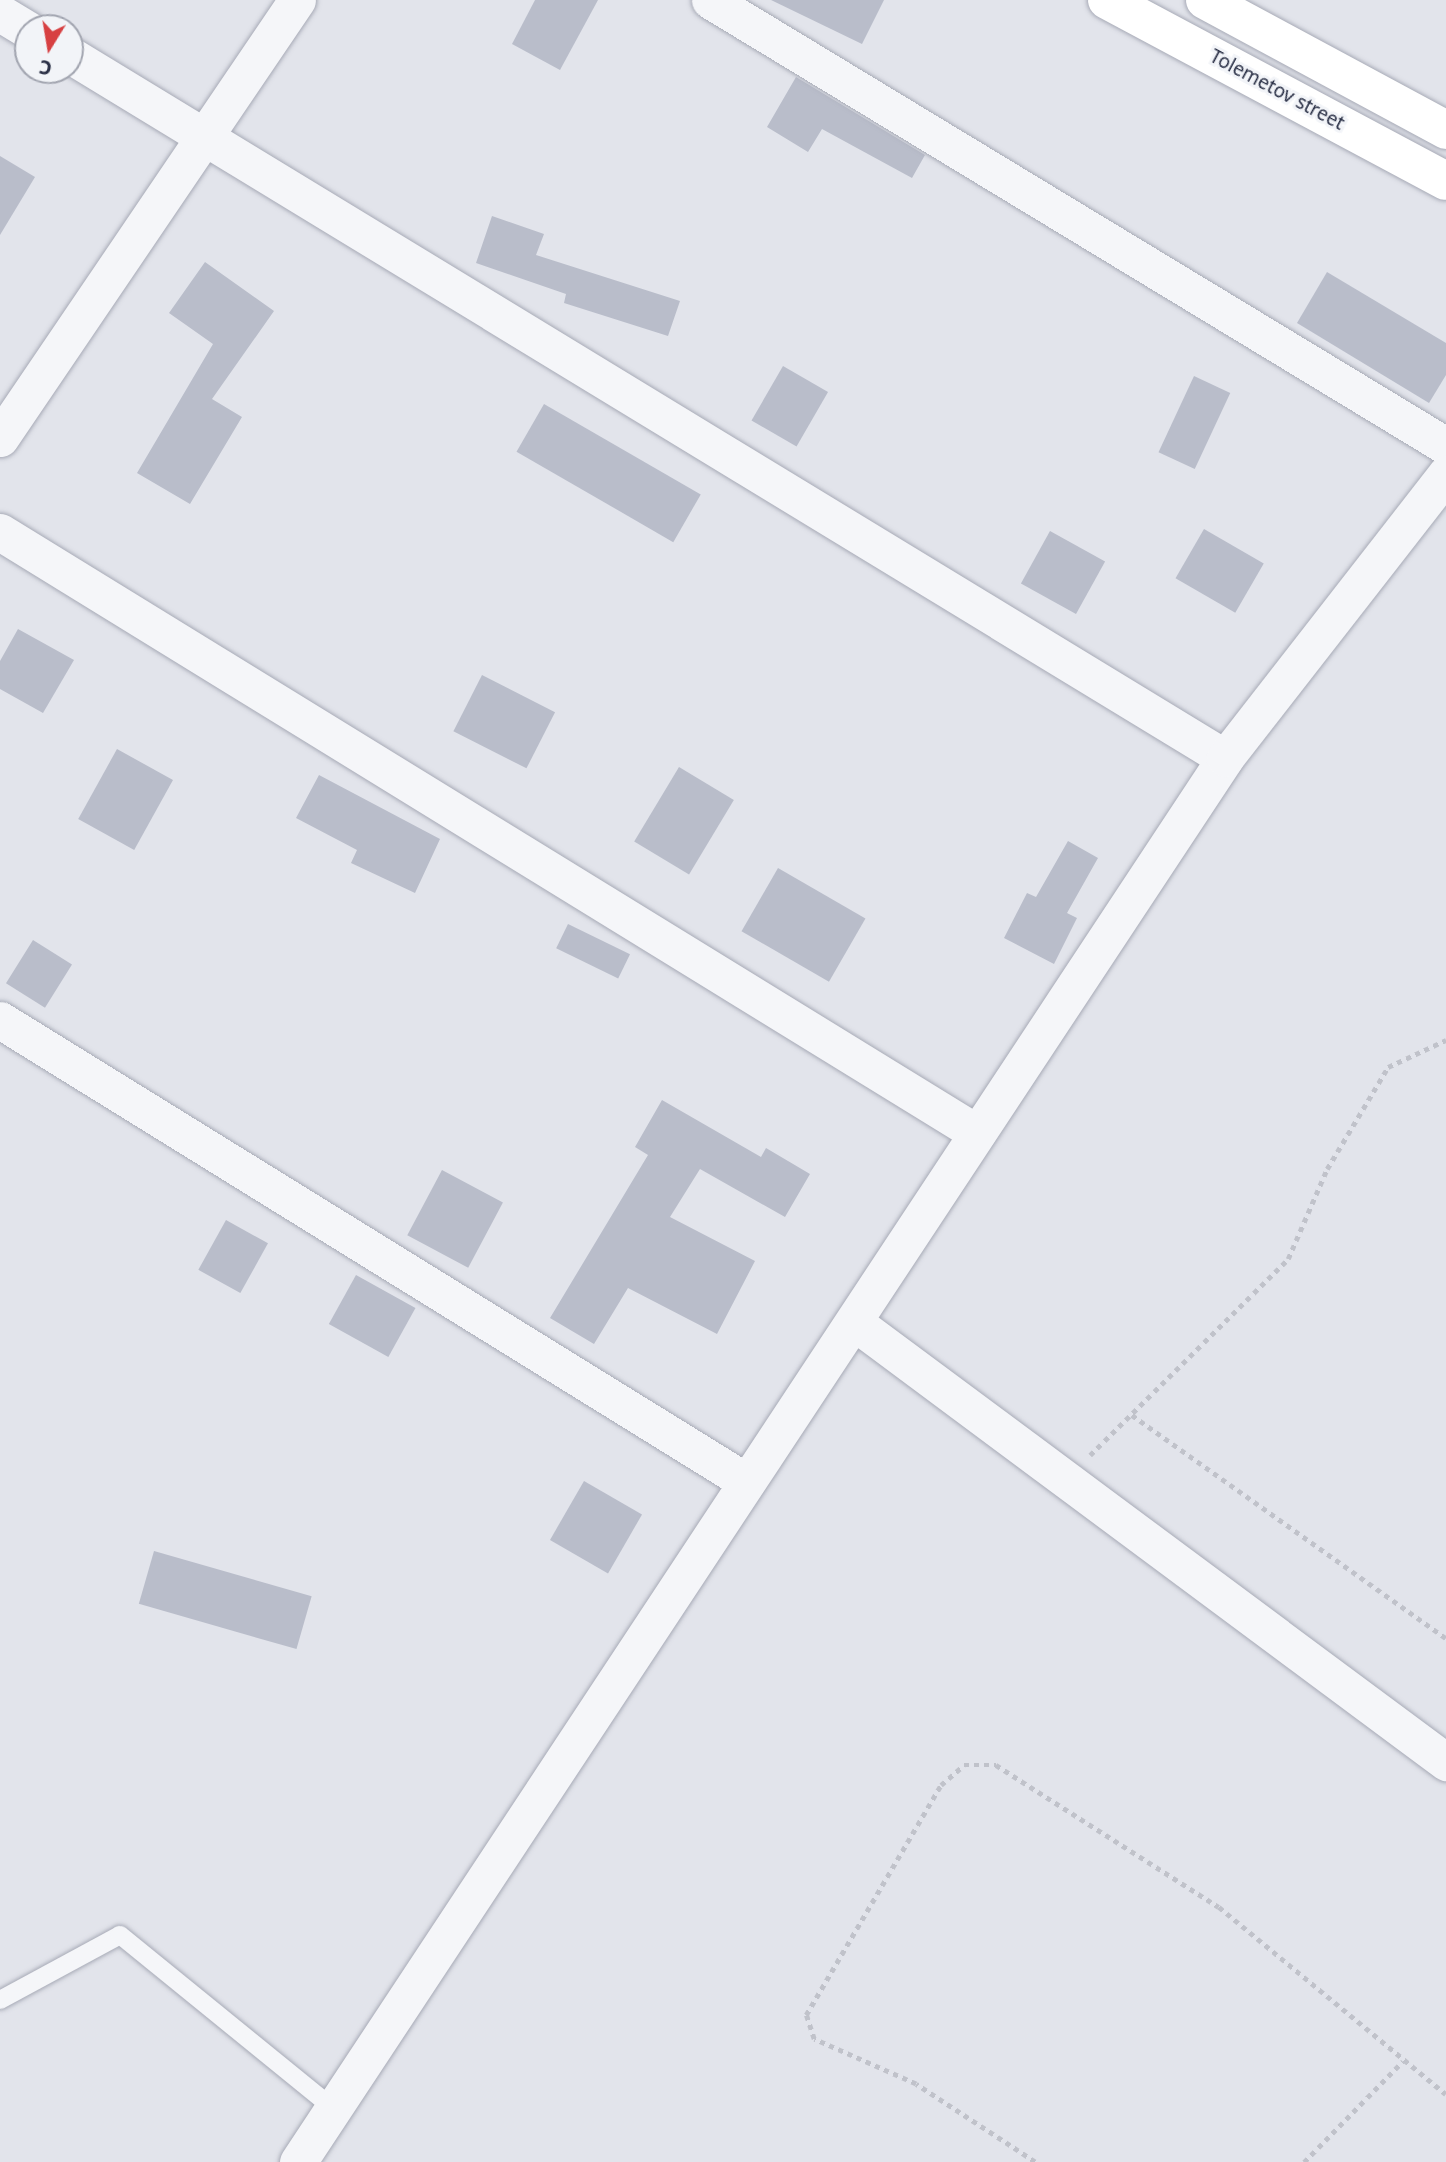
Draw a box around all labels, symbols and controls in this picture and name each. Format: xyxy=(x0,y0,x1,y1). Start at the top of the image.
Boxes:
north arrow xyxy=(14,14,84,84)
street label: Tolemetov street xyxy=(1206,45,1348,135)
text: С xyxy=(37,54,54,82)

